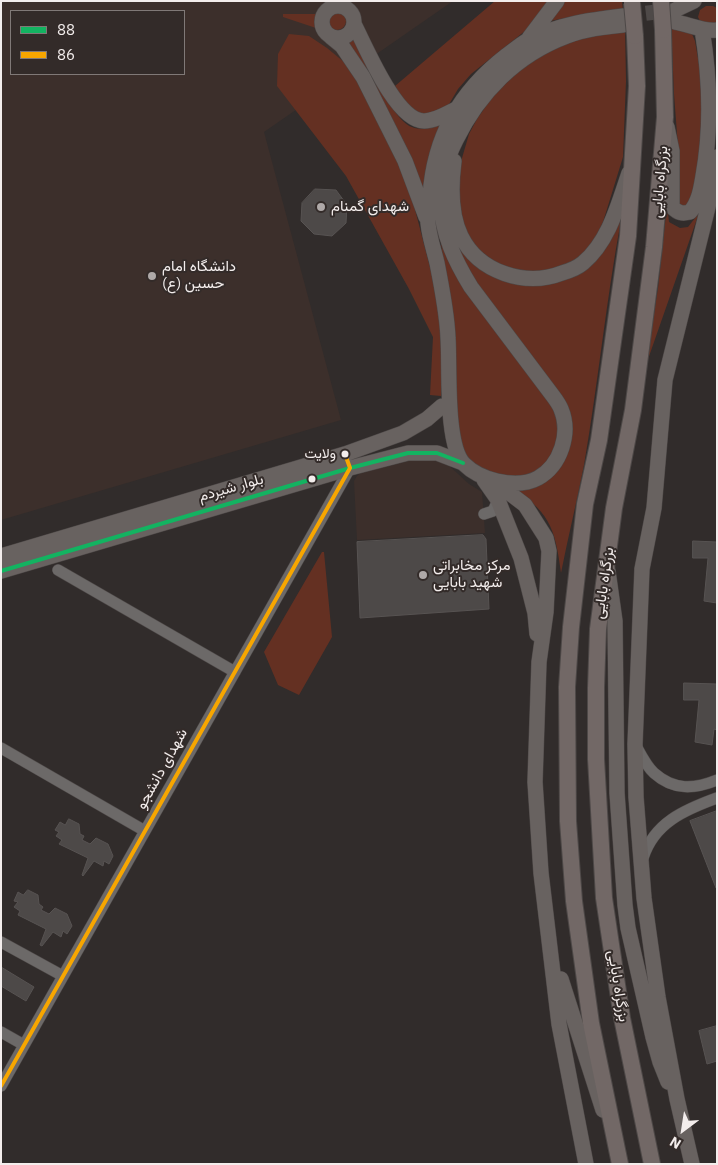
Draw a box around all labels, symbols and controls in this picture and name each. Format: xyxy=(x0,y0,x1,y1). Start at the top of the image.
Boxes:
legend xyxy=(10,10,185,75)
text: 88 xyxy=(57,20,75,39)
text: 86 xyxy=(57,45,75,64)
street label: بزرگراه بابایی xyxy=(648,145,672,219)
place label: شهدای گمنام xyxy=(331,198,409,216)
marker: شهدای گمنام xyxy=(315,201,327,213)
place label: دانشگاه امام حسین (ع) xyxy=(162,258,236,293)
marker: دانشگاه امام حسین (ع) xyxy=(146,270,158,282)
place label: ولایت xyxy=(304,446,336,462)
marker: ولایت xyxy=(340,449,350,459)
street label: بلوار شیردم xyxy=(197,470,265,506)
unlabelled marker xyxy=(307,474,317,484)
street label: بزرگراه بابایی xyxy=(590,546,618,620)
place label: مرکز مخابراتی شهید بابایی xyxy=(433,557,511,592)
marker: مرکز مخابراتی شهید بابایی xyxy=(417,569,429,581)
street label: شهدای دانشجو xyxy=(132,726,192,812)
street label: بزرگراه بابایی xyxy=(603,949,633,1023)
north arrow xyxy=(658,1105,708,1155)
text: N xyxy=(666,1133,684,1153)

